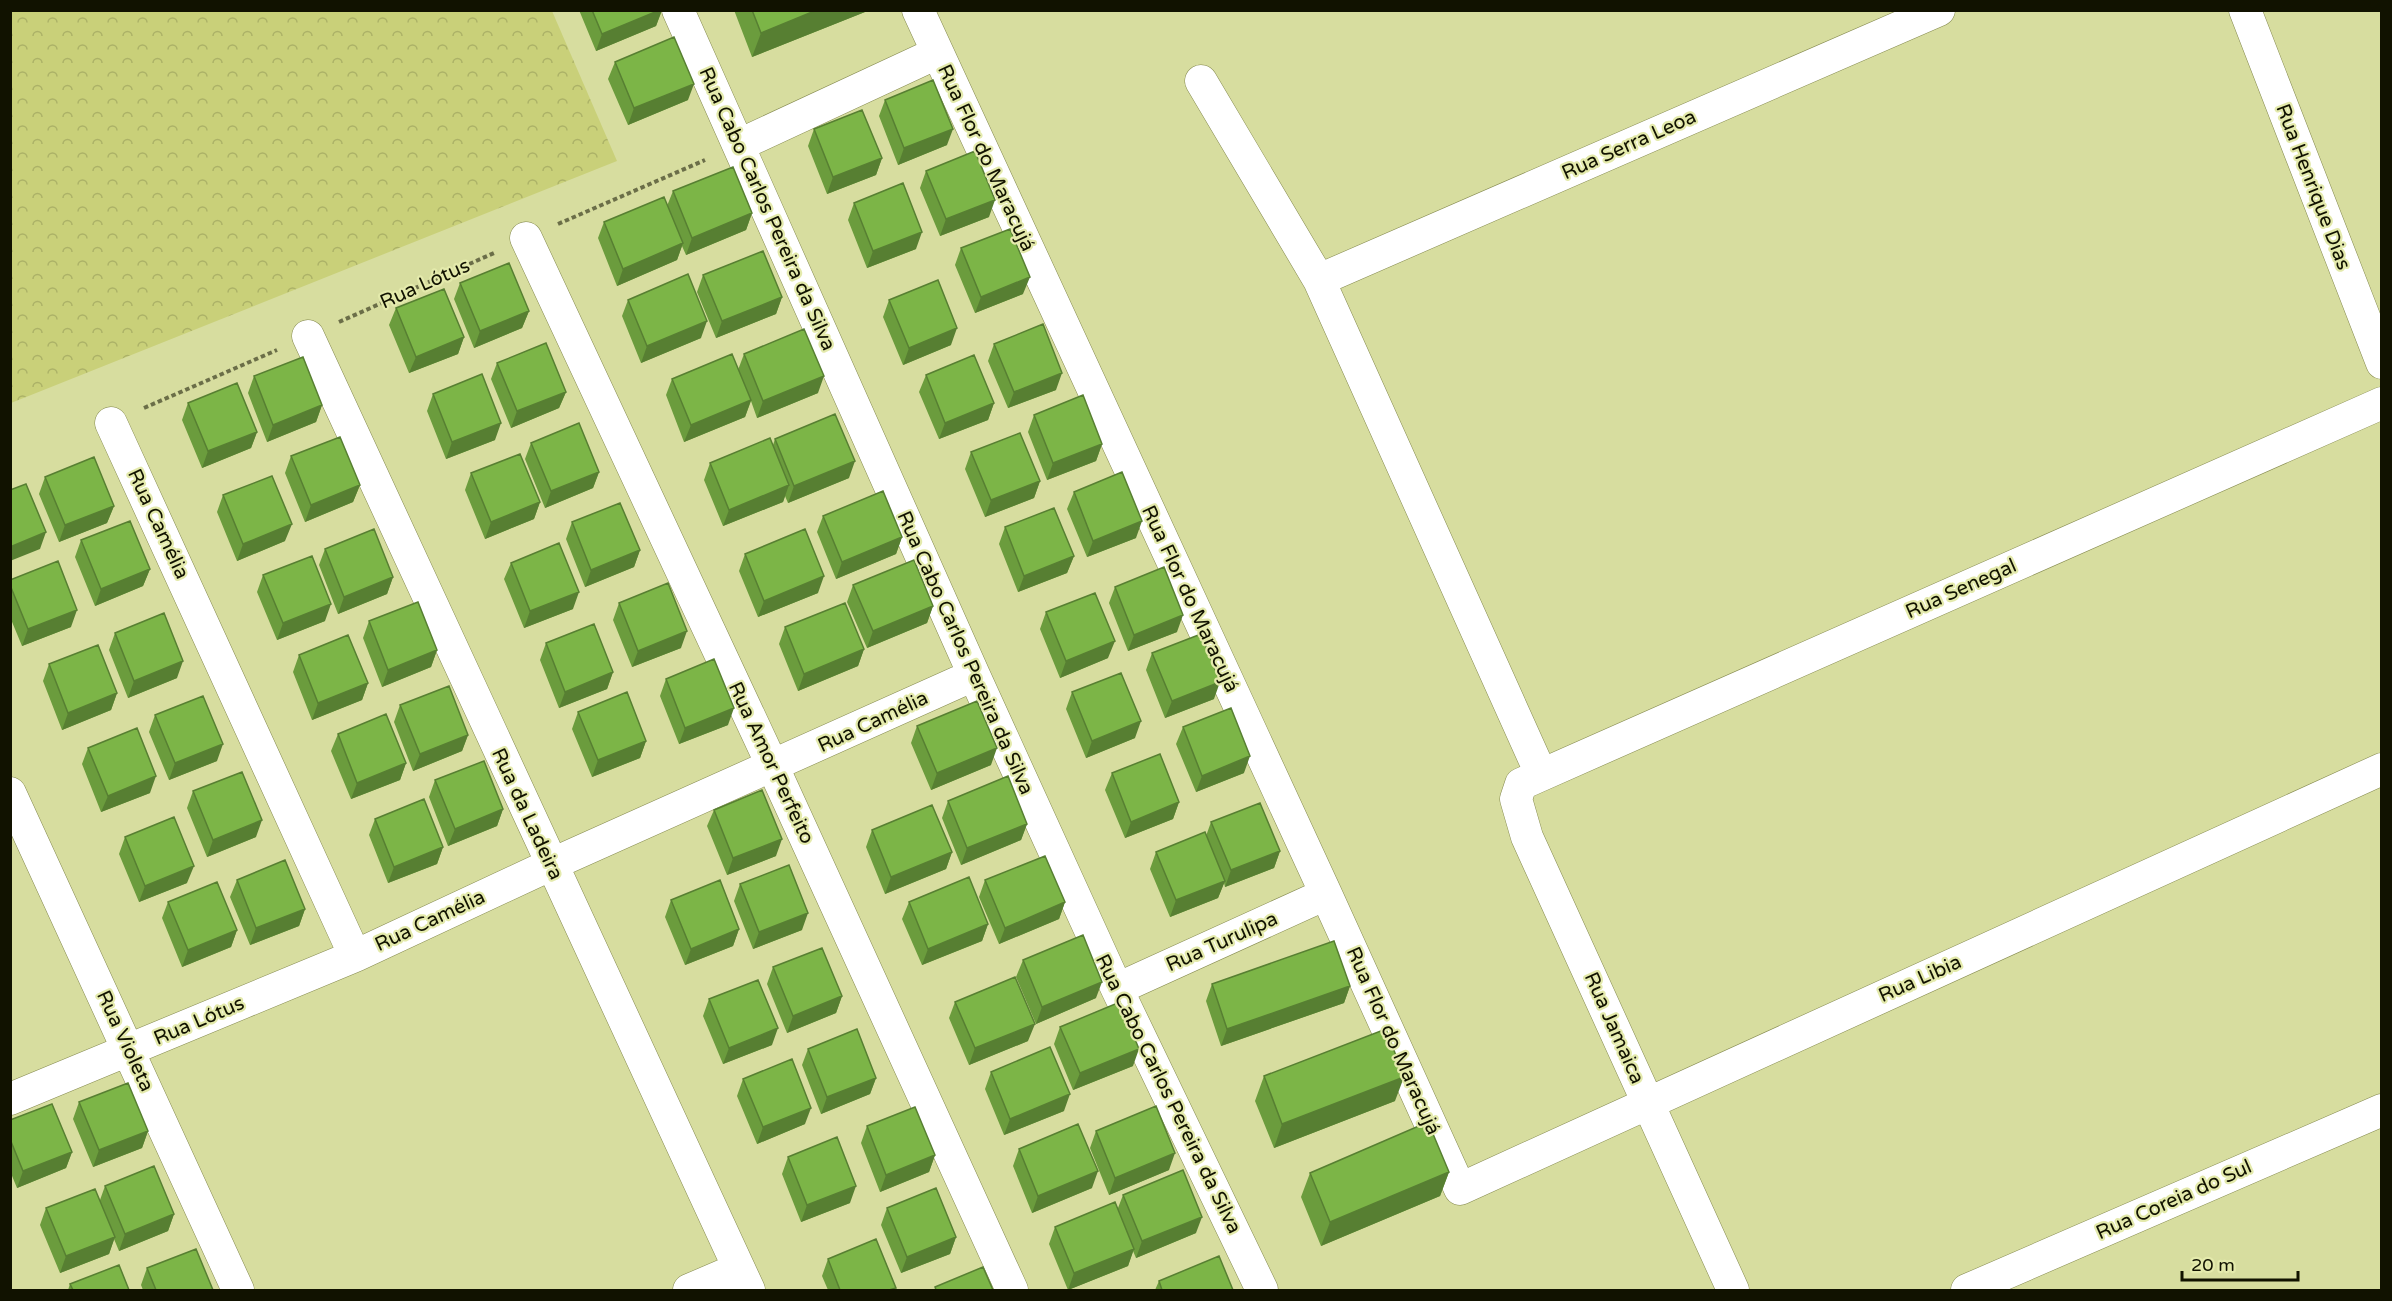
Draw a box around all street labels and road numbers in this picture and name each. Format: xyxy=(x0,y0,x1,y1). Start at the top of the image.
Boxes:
street label: Rua Flor do Maracujá xyxy=(932,61,1040,255)
street label: Rua Cabo Carlos Pereira da Silva xyxy=(693,64,841,354)
street label: Rua Henrique Dias xyxy=(2270,101,2356,273)
street label: Rua Serra Leoa xyxy=(1558,105,1700,185)
street label: Rua Lótus xyxy=(376,254,474,314)
street label: Rua Camélia xyxy=(122,465,194,583)
street label: Rua Flor do Maracujá xyxy=(1136,502,1244,696)
street label: Rua Cabo Carlos Pereira da Silva xyxy=(891,508,1039,798)
street label: Rua Senegal xyxy=(1902,554,2020,624)
street label: Rua Amor Perfeito xyxy=(723,678,819,848)
street label: Rua Camélia xyxy=(814,686,932,758)
street label: Rua da Ladeira xyxy=(486,744,568,884)
street label: Rua Camélia xyxy=(371,885,489,957)
street label: Rua Turulipa xyxy=(1162,907,1282,977)
street label: Rua Flor do Maracujá xyxy=(1341,943,1445,1139)
street label: Rua Cabo Carlos Pereira da Silva xyxy=(1090,950,1246,1238)
street label: Rua Libia xyxy=(1875,950,1965,1008)
street label: Rua Jamaica xyxy=(1579,968,1649,1088)
street label: Rua Violeta xyxy=(91,987,159,1095)
street label: Rua Lótus xyxy=(150,991,248,1051)
street label: Rua Coreia do Sul xyxy=(2092,1155,2256,1245)

